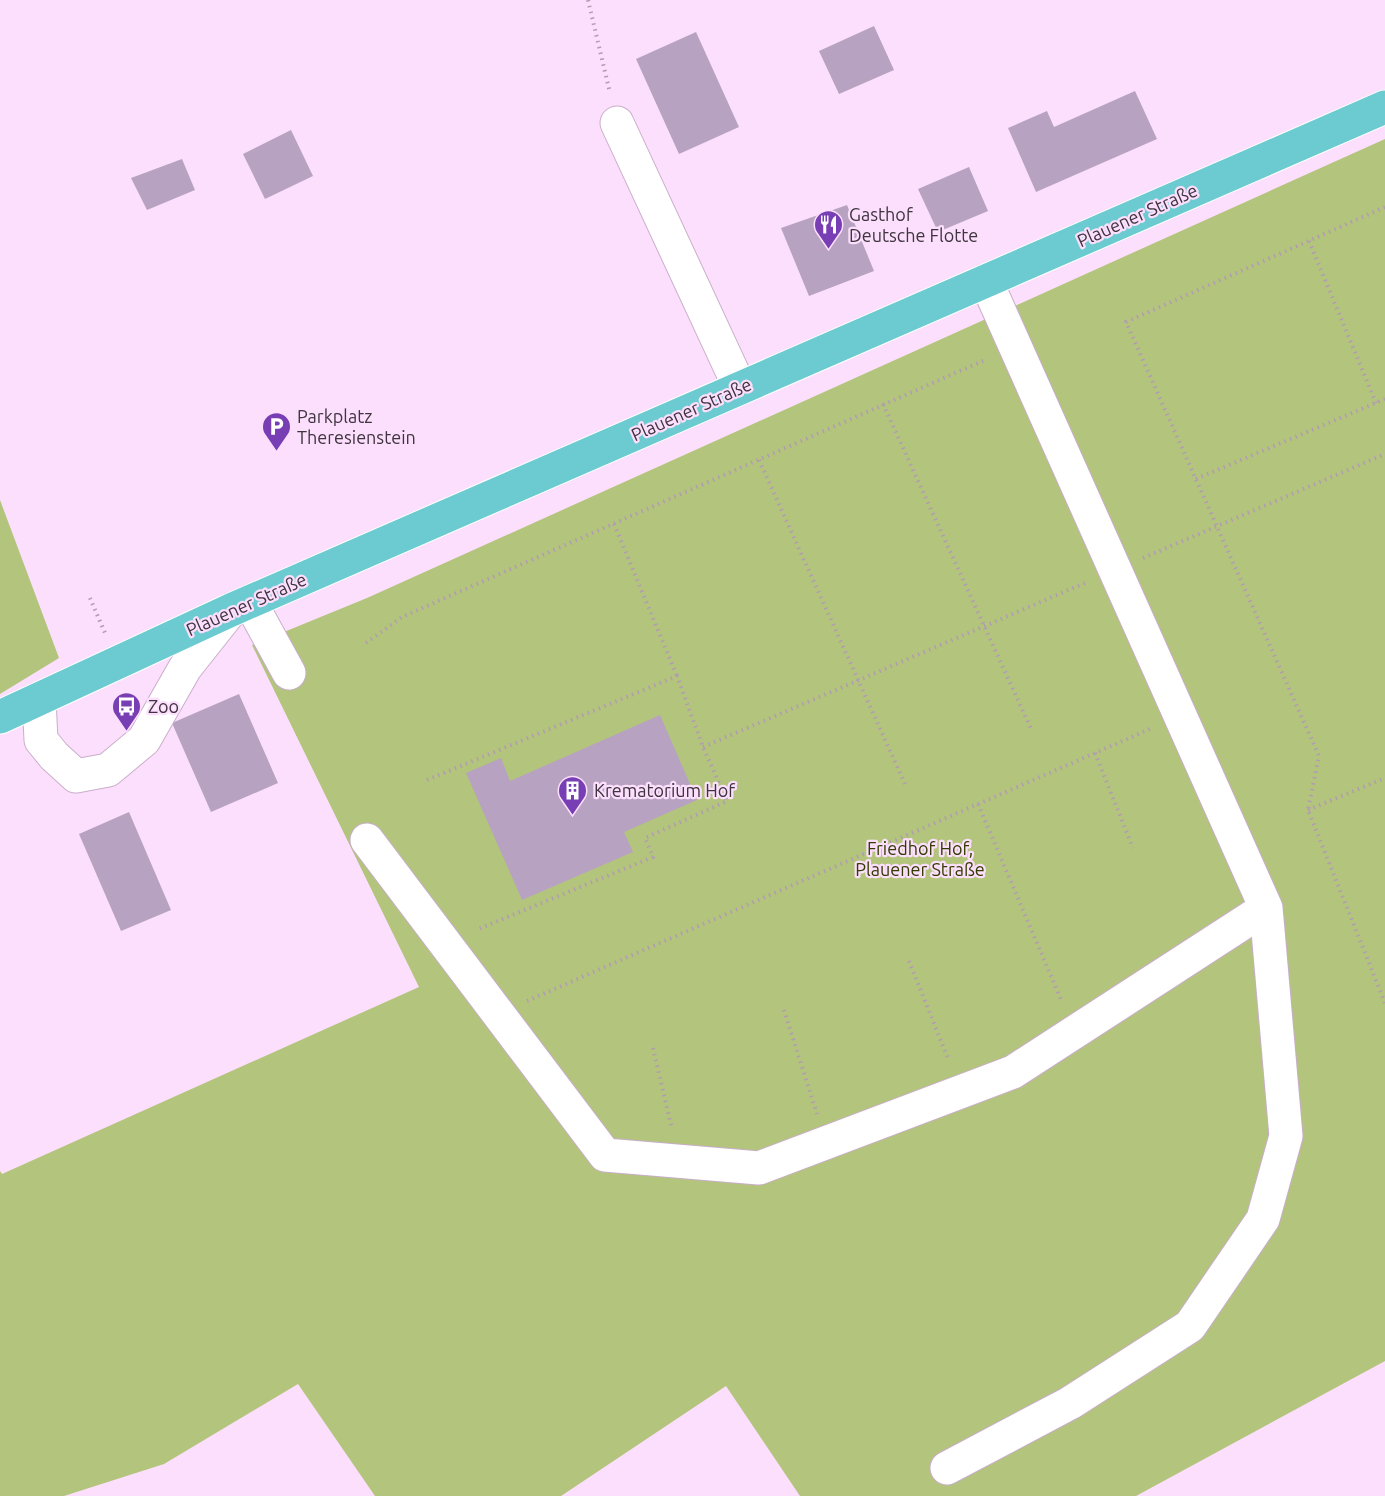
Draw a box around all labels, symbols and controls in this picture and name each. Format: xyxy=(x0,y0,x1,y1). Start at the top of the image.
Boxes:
street label: Plauener Straße xyxy=(1074,180,1200,250)
place label: Gasthof Deutsche Flotte xyxy=(849,204,978,245)
restaurant icon: Gasthof Deutsche Flotte xyxy=(812,208,844,250)
street label: Plauener Straße xyxy=(628,374,754,444)
place label: Parkplatz Theresienstein xyxy=(297,406,416,447)
parking icon: Parkplatz Theresienstein xyxy=(260,410,292,452)
street label: Plauener Straße xyxy=(183,569,309,639)
bus stop icon: Zoo xyxy=(111,690,143,732)
place label: Zoo xyxy=(148,696,179,716)
building icon: Krematorium Hof xyxy=(557,774,589,816)
place label: Krematorium Hof xyxy=(594,780,735,800)
park label: Friedhof Hof, Plauener Straße xyxy=(855,838,985,879)

